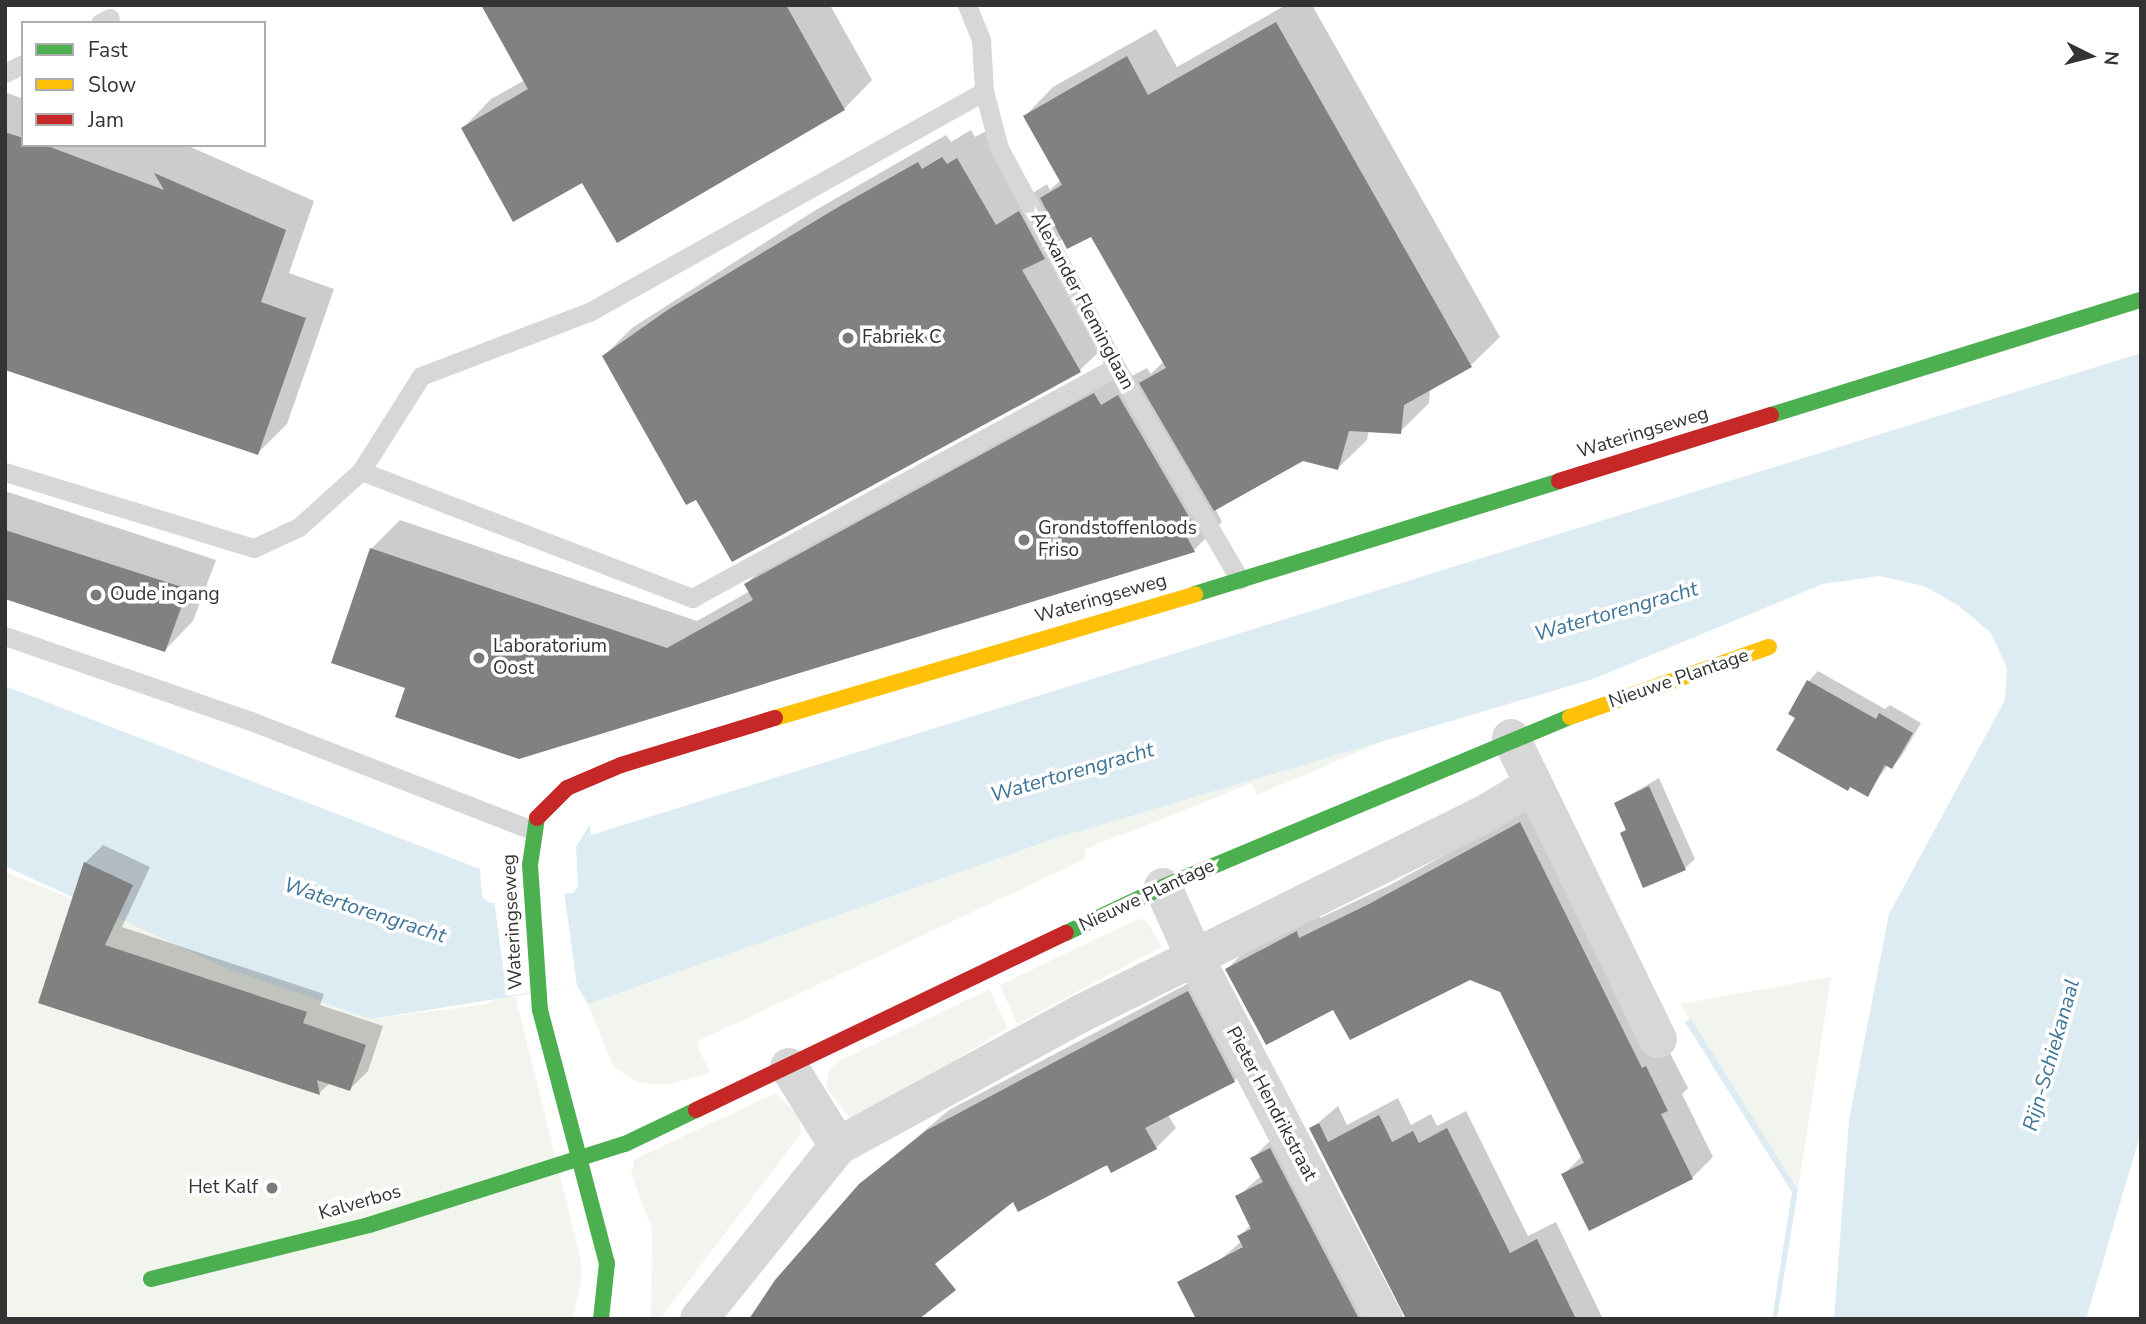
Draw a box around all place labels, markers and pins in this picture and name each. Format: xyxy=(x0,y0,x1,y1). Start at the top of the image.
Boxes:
place label: Fabriek C xyxy=(862,327,942,349)
marker: Fabriek C xyxy=(840,330,856,346)
place label: Grondstoffenloods Friso xyxy=(1038,518,1197,562)
marker: Grondstoffenloods Friso xyxy=(1016,532,1032,548)
place label: Oude ingang xyxy=(110,584,220,606)
marker: Oude ingang xyxy=(88,587,104,603)
place label: Laboratorium Oost xyxy=(493,636,607,680)
marker: Laboratorium Oost xyxy=(471,650,487,666)
place label: Het Kalf xyxy=(188,1177,258,1199)
marker: Het Kalf xyxy=(264,1180,280,1196)

